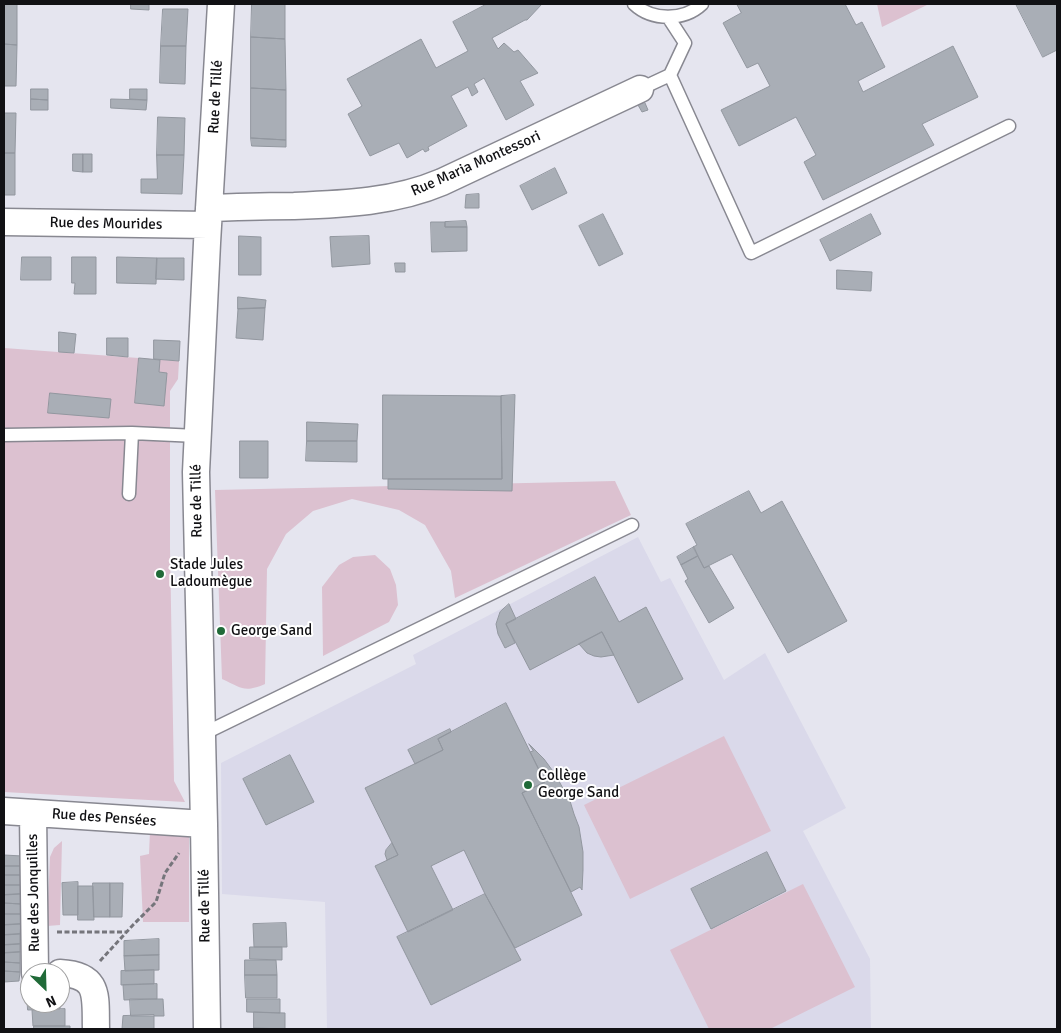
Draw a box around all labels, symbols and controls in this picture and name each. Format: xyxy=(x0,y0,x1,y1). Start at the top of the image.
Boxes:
street label: Rue de Tillé xyxy=(205,60,227,134)
street label: Rue Maria Montessori xyxy=(409,127,543,201)
street label: Rue des Mourides xyxy=(49,214,163,234)
street label: Rue de Tillé xyxy=(187,464,207,538)
place label: Stade Jules Ladoumègue xyxy=(170,556,252,591)
marker: Stade Jules Ladoumègue xyxy=(154,568,166,580)
place label: George Sand xyxy=(231,622,312,640)
marker: George Sand xyxy=(215,625,227,637)
place label: Collège George Sand xyxy=(538,767,619,802)
marker: Collège George Sand xyxy=(522,779,534,791)
street label: Rue des Pensées xyxy=(51,805,157,831)
street label: Rue des Jonquilles xyxy=(24,834,44,952)
street label: Rue de Tillé xyxy=(195,869,215,943)
north arrow xyxy=(20,963,70,1013)
text: N xyxy=(43,991,59,1011)

